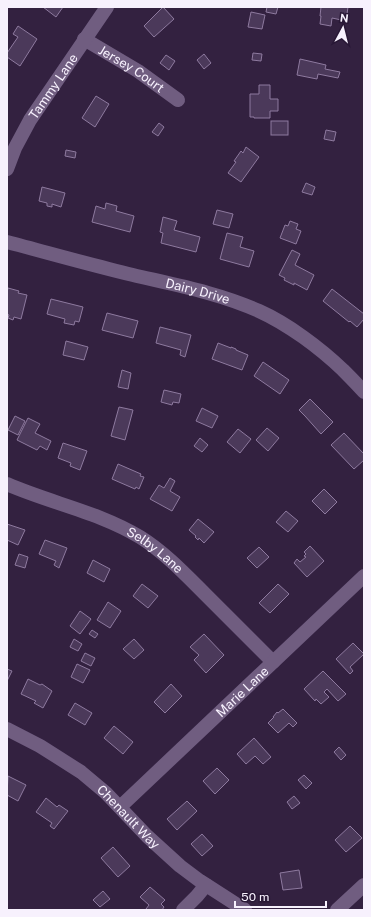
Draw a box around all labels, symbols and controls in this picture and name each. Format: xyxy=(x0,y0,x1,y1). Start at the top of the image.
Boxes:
north arrow xyxy=(323,8,363,48)
text: N xyxy=(339,12,349,25)
street label: Jersey Court xyxy=(96,42,167,96)
street label: Tammy Lane xyxy=(26,51,81,122)
street label: Dairy Drive xyxy=(164,276,232,307)
street label: Selby Lane xyxy=(124,524,186,576)
street label: Marie Lane xyxy=(213,663,272,720)
street label: Chenault Way xyxy=(94,782,163,852)
scale bar xyxy=(235,883,326,909)
text: 50 m xyxy=(241,890,269,904)

